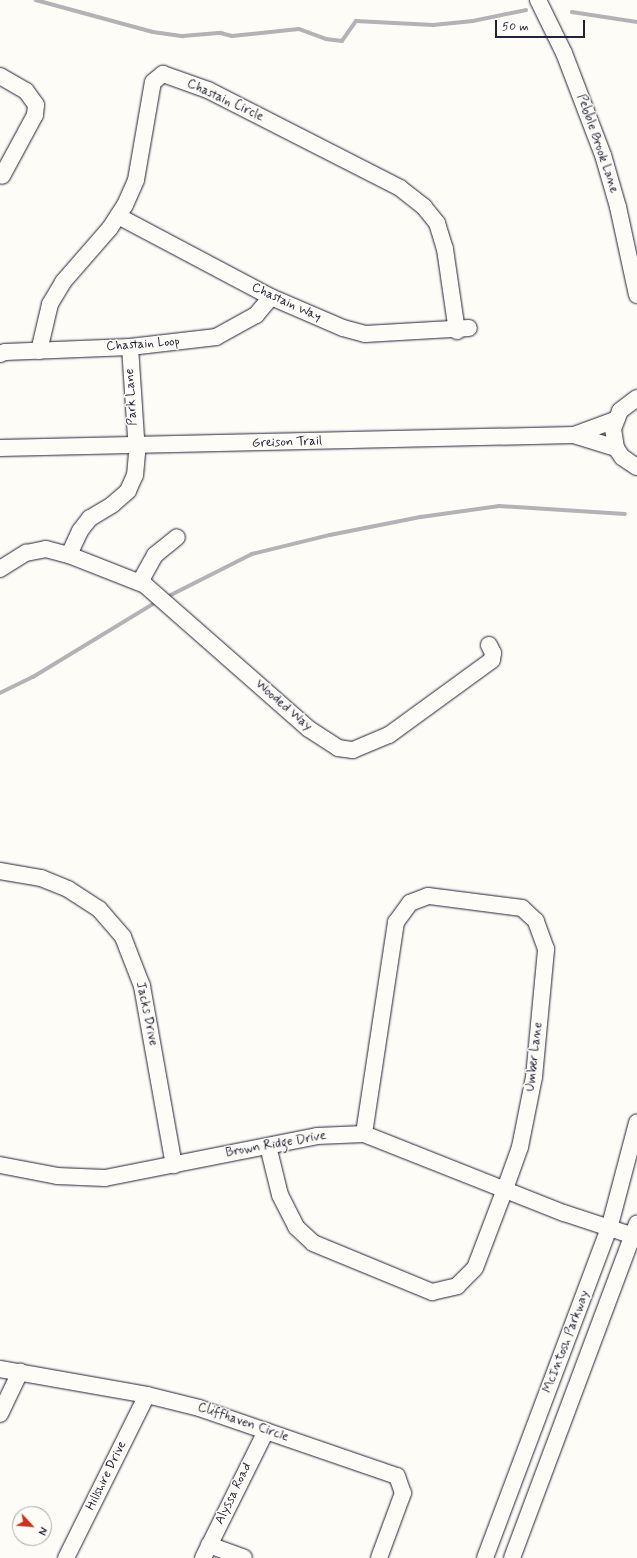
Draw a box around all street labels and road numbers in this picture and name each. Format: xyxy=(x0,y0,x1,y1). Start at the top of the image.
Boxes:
street label: Chastain Circle xyxy=(184,76,266,126)
street label: Pebble Brook Lane xyxy=(573,93,621,195)
street label: Chastain Way xyxy=(248,280,324,326)
street label: Chastain Loop xyxy=(105,335,181,355)
street label: Park Lane xyxy=(123,368,141,426)
street label: Greison Trail xyxy=(253,434,321,452)
street label: Wooded Way xyxy=(251,677,315,735)
street label: Jacks Drive xyxy=(132,981,160,1047)
street label: Umber Lane xyxy=(523,1022,547,1092)
street label: Brown Ridge Drive xyxy=(225,1129,327,1161)
street label: McIntosh Parkway xyxy=(540,1289,594,1395)
street label: Cliffhaven Circle xyxy=(195,1400,291,1446)
street label: Hillshire Drive xyxy=(84,1439,130,1513)
street label: Alyssa Road xyxy=(213,1461,255,1527)

